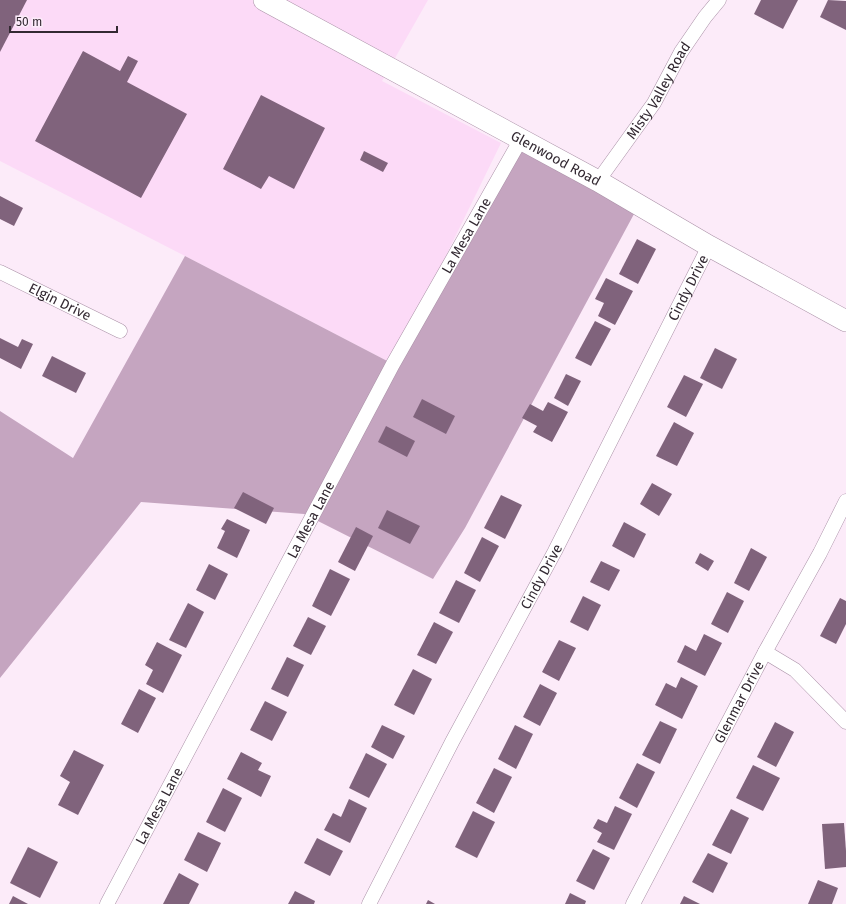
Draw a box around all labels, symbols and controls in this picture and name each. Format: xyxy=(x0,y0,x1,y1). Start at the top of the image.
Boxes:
scale bar xyxy=(10,8,117,34)
text: 50 m xyxy=(16,15,42,29)
street label: Misty Valley Road xyxy=(623,39,694,143)
street label: Glenwood Road xyxy=(508,127,603,190)
street label: La Mesa Lane xyxy=(438,195,495,277)
street label: Cindy Drive xyxy=(665,252,712,324)
street label: Elgin Drive xyxy=(26,279,94,325)
street label: La Mesa Lane xyxy=(284,478,338,561)
street label: Cindy Drive xyxy=(517,541,566,612)
street label: Glenmar Drive xyxy=(711,658,768,746)
street label: La Mesa Lane xyxy=(132,765,187,848)

